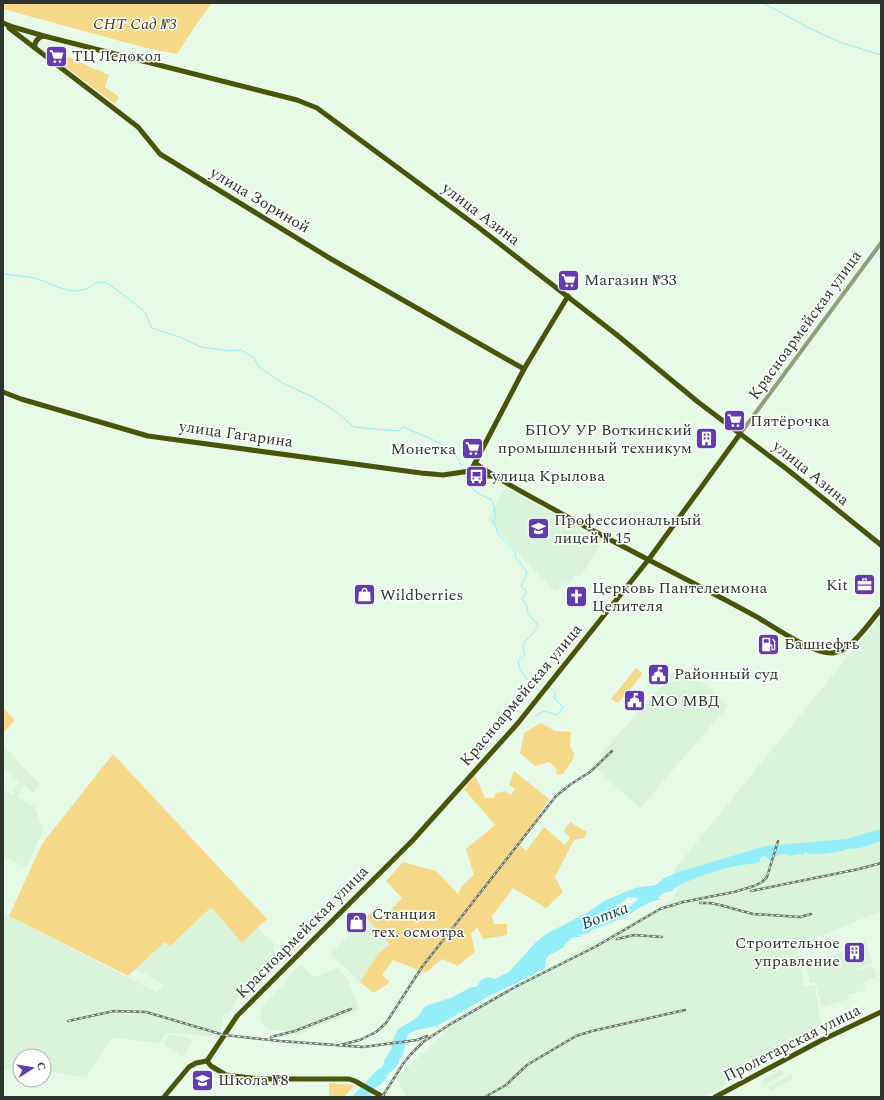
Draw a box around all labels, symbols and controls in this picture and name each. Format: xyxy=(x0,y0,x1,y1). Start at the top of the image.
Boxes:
park label: СНТ Сад №3 xyxy=(93,12,177,36)
supermarket icon: ТЦ Ледокол xyxy=(44,43,70,69)
place label: ТЦ Ледокол xyxy=(72,44,162,68)
street label: улица Зориной xyxy=(205,160,315,239)
street label: улица Азина xyxy=(436,176,525,252)
street label: Красноармейская улица xyxy=(742,245,868,405)
supermarket icon: Магазин №33 xyxy=(555,267,581,293)
place label: Магазин №33 xyxy=(584,268,676,292)
supermarket icon: Пятёрочка xyxy=(721,408,747,434)
place label: Пятёрочка xyxy=(750,409,830,433)
street label: улица Гагарина xyxy=(177,414,295,454)
place label: БПОУ УР Воткинский промышленный техникум xyxy=(498,418,692,460)
building icon: БПОУ УР Воткинский промышленный техникум xyxy=(694,426,720,452)
street label: улица Азина xyxy=(767,434,855,512)
supermarket icon: Монетка xyxy=(459,436,485,462)
place label: Монетка xyxy=(390,437,456,461)
bus stop icon: улица Крылова xyxy=(464,463,490,489)
place label: улица Крылова xyxy=(491,464,605,488)
place label: Профессиональный лицей № 15 xyxy=(554,508,701,550)
school or university icon: Профессиональный лицей № 15 xyxy=(526,516,552,542)
office icon: Kit xyxy=(851,572,877,598)
place label: Kit xyxy=(826,573,848,597)
place label: Церковь Пантелеимона Целителя xyxy=(592,576,767,618)
shop icon: Wildberries xyxy=(351,582,377,608)
place label: Wildberries xyxy=(380,583,463,607)
church icon: Церковь Пантелеимона Целителя xyxy=(564,584,590,610)
street label: Красноармейская улица xyxy=(454,618,588,772)
fuel station icon: Башнефть xyxy=(756,631,782,657)
place label: Башнефть xyxy=(784,632,859,656)
public building icon: Районный суд xyxy=(645,661,671,687)
place label: Районный суд xyxy=(674,662,778,686)
public building icon: МО МВД xyxy=(622,688,648,714)
place label: МО МВД xyxy=(650,689,720,713)
street label: Красноармейская улица xyxy=(230,860,374,1004)
water label: Вотка xyxy=(577,895,633,937)
place label: Станция тех. осмотра xyxy=(372,902,465,944)
shop icon: Станция тех. осмотра xyxy=(344,910,370,936)
place label: Строительное управление xyxy=(735,931,840,973)
building icon: Строительное управление xyxy=(842,939,868,965)
street label: Пролетарская улица xyxy=(719,998,865,1088)
north arrow xyxy=(12,1048,52,1088)
text: С xyxy=(32,1060,50,1072)
school or university icon: Школа №8 xyxy=(189,1067,215,1093)
place label: Школа №8 xyxy=(218,1068,289,1092)

